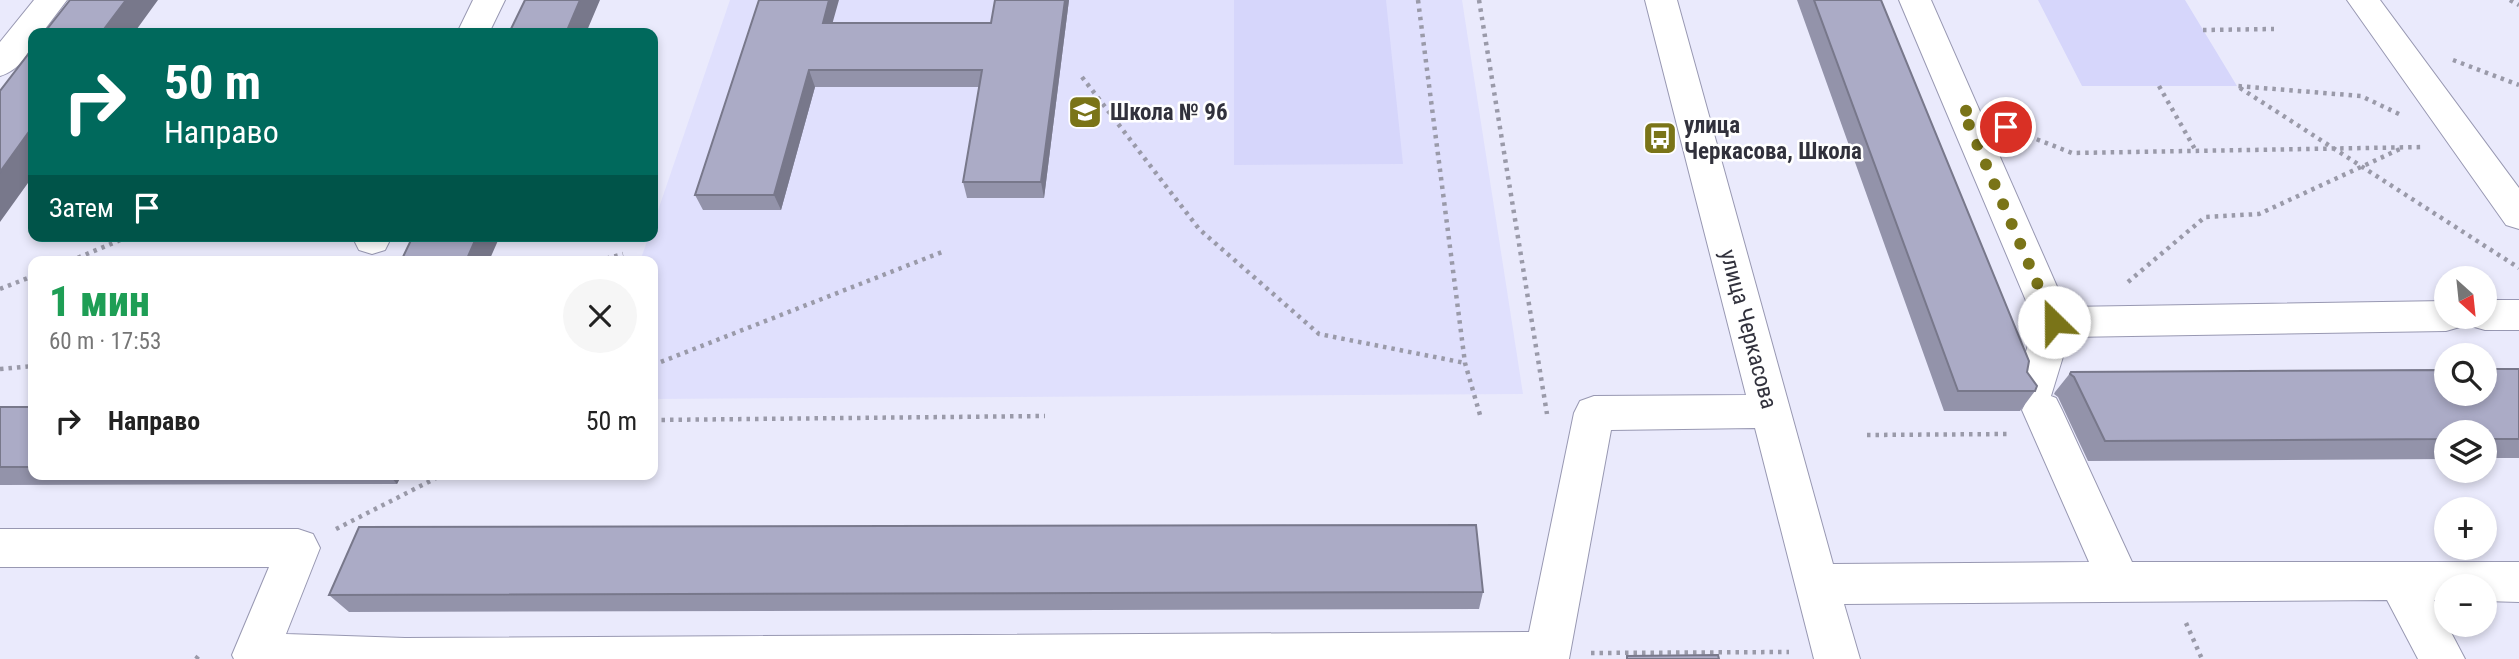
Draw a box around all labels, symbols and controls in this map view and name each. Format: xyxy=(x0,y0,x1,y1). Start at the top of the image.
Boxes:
text: 50 m xyxy=(164,54,261,111)
icon: right xyxy=(49,56,140,147)
school or university icon: Школа № 96 xyxy=(1066,93,1104,131)
pin xyxy=(1976,97,2036,157)
place label: Школа № 96 xyxy=(1110,99,1228,126)
icon: arrive xyxy=(1987,108,2025,146)
place label: улица Черкасова, Школа xyxy=(1684,112,1862,165)
text: Направо xyxy=(164,113,279,151)
bus stop icon: улица Черкасова, Школа xyxy=(1641,119,1679,157)
icon: arrive xyxy=(128,189,166,227)
text: Затем xyxy=(49,193,114,223)
street label: улица Черкасова xyxy=(1714,247,1783,412)
north arrow xyxy=(2434,266,2497,329)
map controls xyxy=(2434,266,2497,637)
text: 1 мин xyxy=(49,277,150,326)
button: close xyxy=(563,279,637,353)
position arrow xyxy=(2017,285,2091,359)
text: 60 m · 17:53 xyxy=(49,328,161,355)
button: search xyxy=(2434,343,2497,406)
icon: right xyxy=(49,402,87,440)
text: Направо xyxy=(108,406,200,436)
text: 50 m xyxy=(586,406,637,436)
button: layers xyxy=(2434,420,2497,483)
button: + xyxy=(2434,497,2497,560)
button: − xyxy=(2434,574,2497,637)

